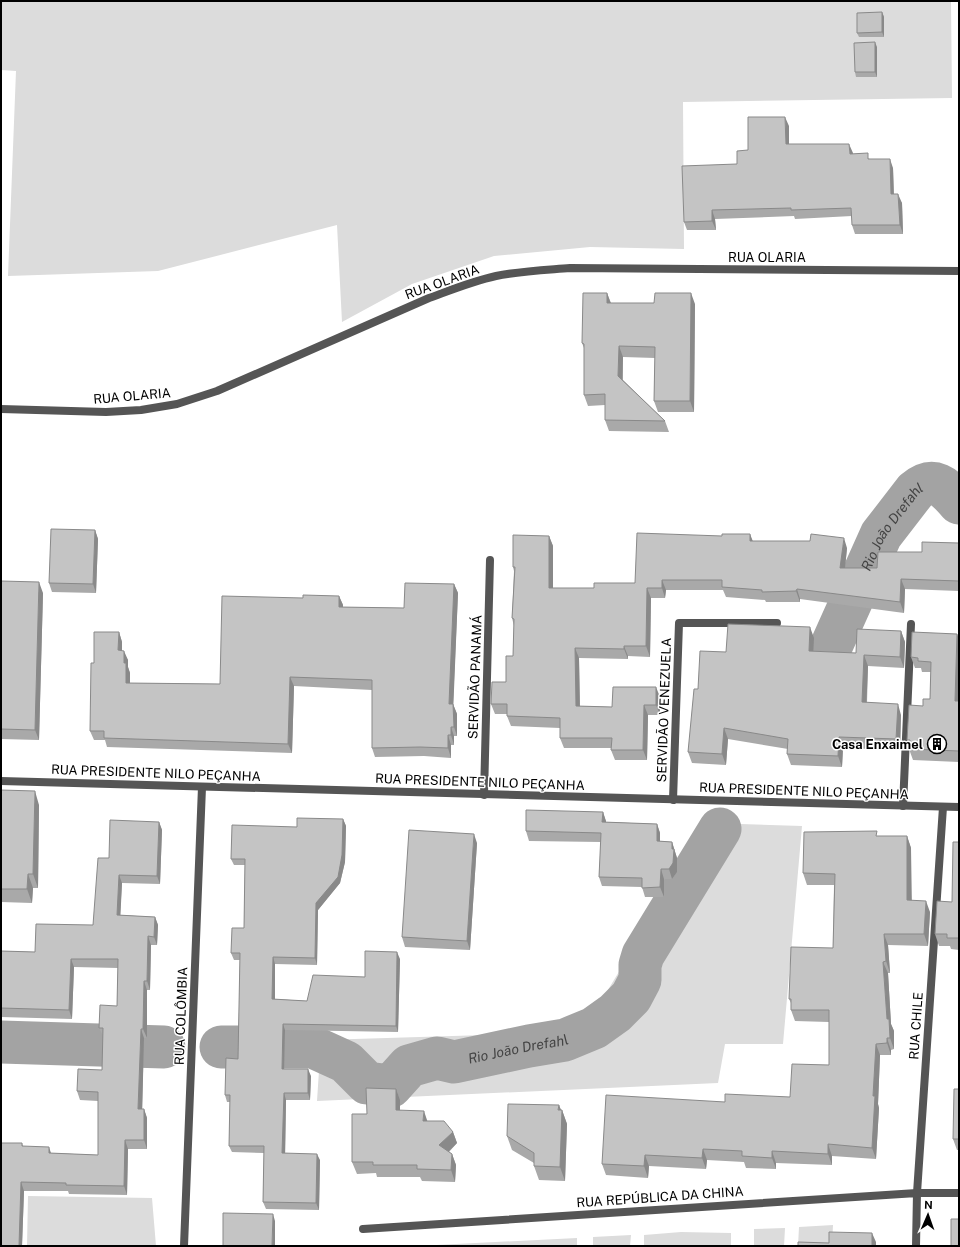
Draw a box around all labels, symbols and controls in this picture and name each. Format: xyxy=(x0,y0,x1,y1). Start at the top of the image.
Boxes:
street label: RUA OLARIA xyxy=(728,250,806,265)
street label: RUA OLARIA xyxy=(403,262,481,302)
street label: RUA OLARIA xyxy=(93,385,171,407)
water label: Rio João Drefahl xyxy=(858,480,926,573)
street label: SERVIDÃO PANAMÁ xyxy=(464,615,485,739)
street label: SERVIDÃO VENEZUELA xyxy=(654,637,674,783)
building icon: Casa Enxaimel xyxy=(926,733,948,755)
place label: Casa Enxaimel xyxy=(832,737,923,752)
street label: RUA PRESIDENTE NILO PEÇANHA xyxy=(51,762,261,784)
street label: RUA PRESIDENTE NILO PEÇANHA xyxy=(375,771,585,793)
street label: RUA PRESIDENTE NILO PEÇANHA xyxy=(699,780,909,802)
street label: RUA COLÔMBIA xyxy=(172,967,190,1065)
street label: RUA CHILE xyxy=(906,992,926,1060)
water label: Rio João Drefahl xyxy=(467,1031,571,1067)
street label: RUA REPÚBLICA DA CHINA xyxy=(576,1183,744,1210)
north arrow xyxy=(908,1195,948,1235)
text: N xyxy=(924,1199,933,1211)

